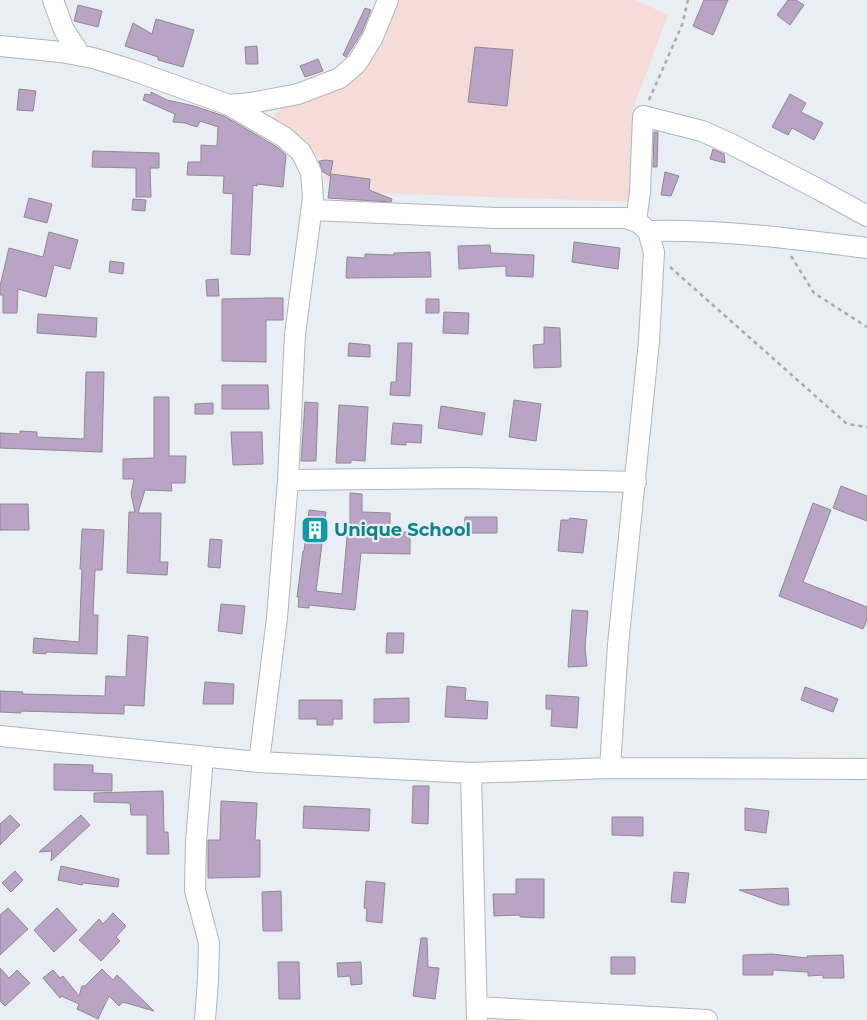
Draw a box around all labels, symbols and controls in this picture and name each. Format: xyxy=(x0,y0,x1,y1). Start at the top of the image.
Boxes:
building icon: Unique School xyxy=(300,515,330,545)
place label: Unique School xyxy=(334,519,471,541)

